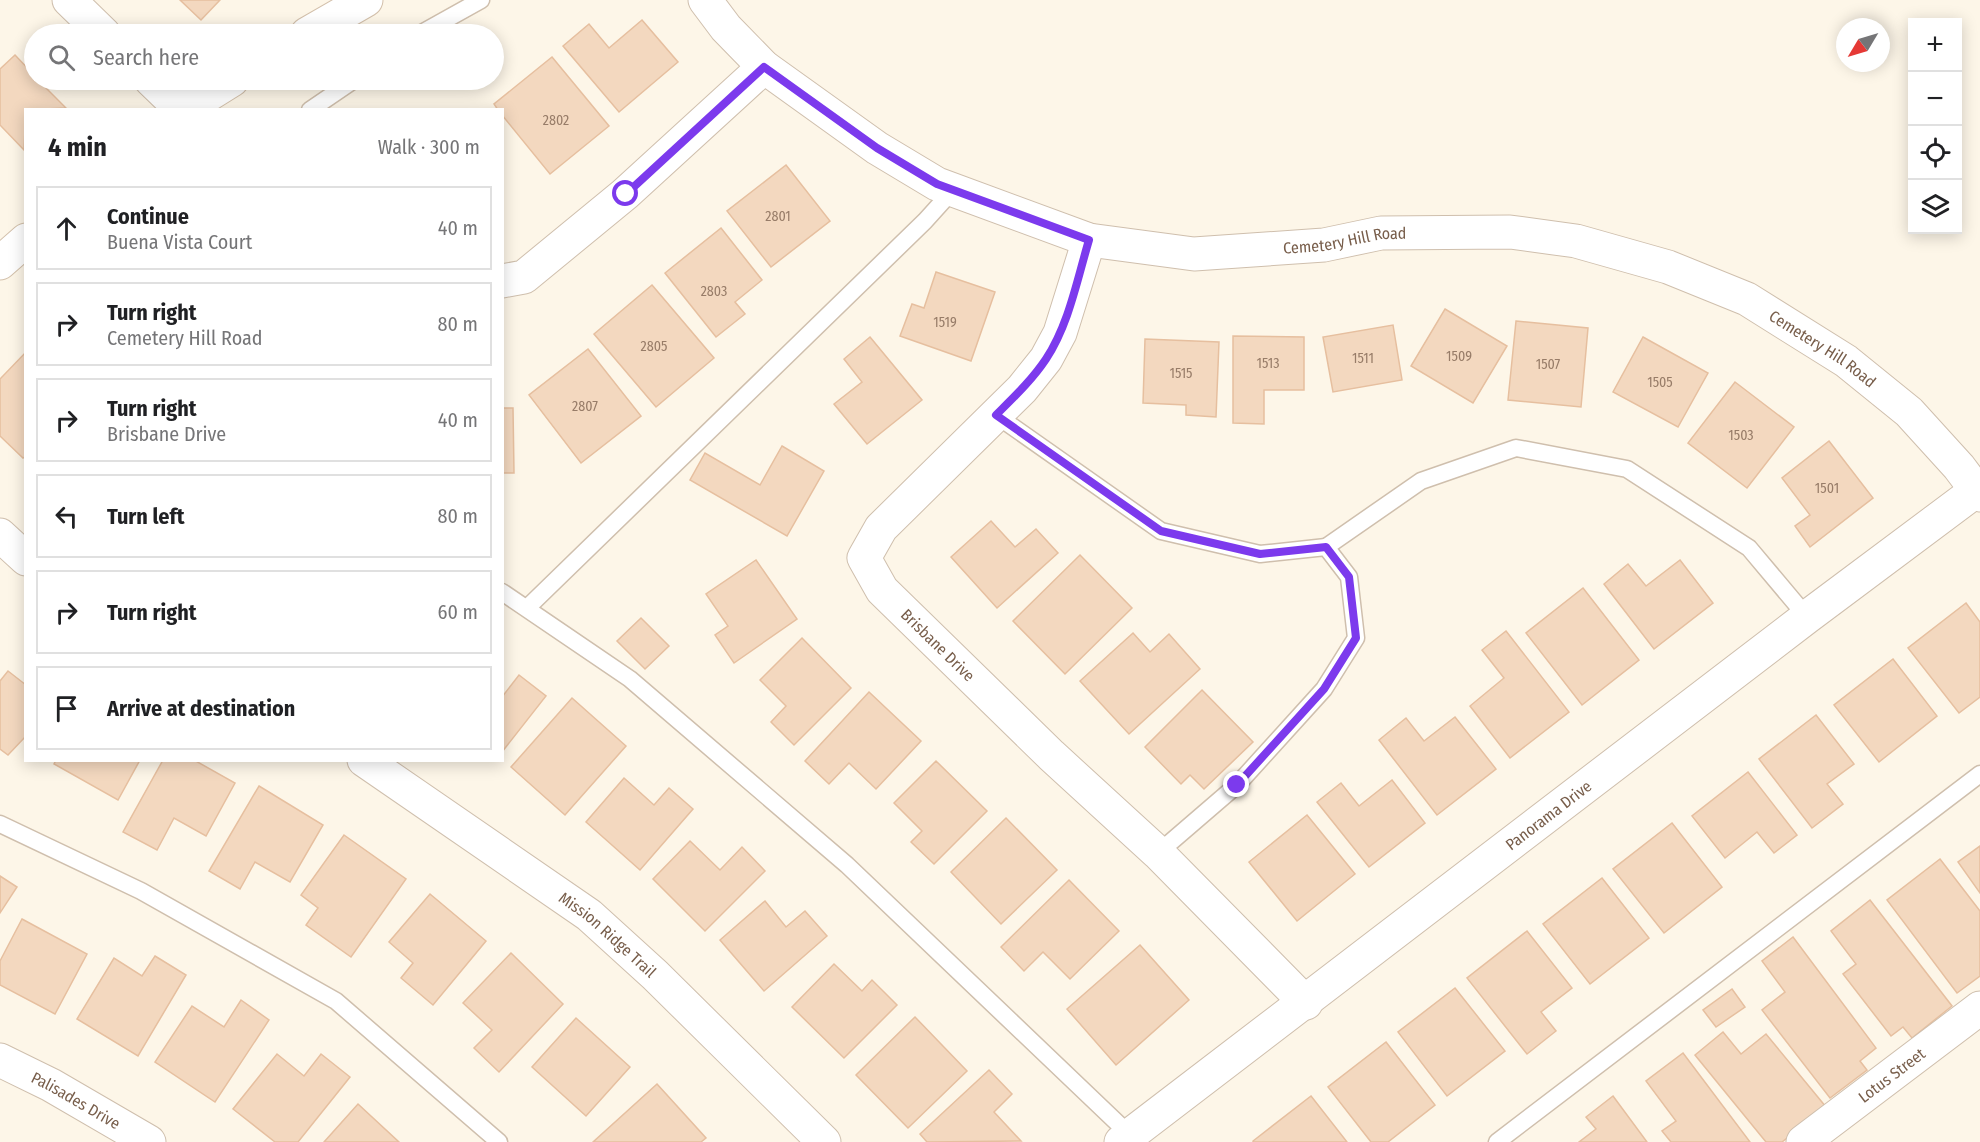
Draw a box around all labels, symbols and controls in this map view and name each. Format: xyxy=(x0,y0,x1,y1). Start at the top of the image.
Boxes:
north arrow xyxy=(1836,18,1890,72)
map controls xyxy=(1908,18,1962,234)
button: + xyxy=(1908,18,1962,72)
search box xyxy=(24,24,504,90)
icon: search xyxy=(45,41,78,74)
text: Search here xyxy=(93,44,199,71)
button: − xyxy=(1908,72,1962,126)
house number: 2802 xyxy=(543,112,569,129)
button: locate xyxy=(1908,126,1962,180)
text: 4 min xyxy=(48,132,107,163)
text: Walk · 300 m xyxy=(378,135,480,159)
route start xyxy=(612,180,638,206)
button: layers xyxy=(1908,180,1962,234)
text: Continue xyxy=(107,203,189,230)
house number: 2801 xyxy=(765,208,791,225)
icon: ahead xyxy=(50,212,83,245)
text: 40 m xyxy=(438,216,478,240)
street label: Cemetery Hill Road xyxy=(1283,224,1406,258)
text: Buena Vista Court xyxy=(107,230,252,254)
house number: 2803 xyxy=(701,283,727,300)
text: Turn right xyxy=(107,299,196,326)
street label: Cemetery Hill Road xyxy=(1766,306,1880,391)
icon: right xyxy=(50,308,83,341)
text: 80 m xyxy=(438,312,478,336)
house number: 1519 xyxy=(933,314,957,331)
text: Cemetery Hill Road xyxy=(107,326,263,350)
house number: 2805 xyxy=(641,338,667,355)
house number: 1509 xyxy=(1446,348,1472,365)
house number: 1511 xyxy=(1352,350,1374,367)
house number: 1513 xyxy=(1257,355,1279,372)
house number: 1507 xyxy=(1536,356,1561,373)
house number: 1515 xyxy=(1169,365,1193,382)
house number: 1505 xyxy=(1647,374,1673,391)
text: Turn right xyxy=(107,395,196,422)
house number: 2807 xyxy=(572,398,598,415)
icon: right xyxy=(50,404,83,437)
text: 40 m xyxy=(438,408,478,432)
text: Brisbane Drive xyxy=(107,422,226,446)
house number: 1503 xyxy=(1728,427,1754,444)
house number: 1501 xyxy=(1815,480,1839,497)
icon: left xyxy=(50,500,83,533)
text: Turn left xyxy=(107,503,185,530)
text: 80 m xyxy=(438,504,478,528)
icon: right xyxy=(50,596,83,629)
text: Turn right xyxy=(107,599,196,626)
text: 60 m xyxy=(438,600,478,624)
street label: Brisbane Drive xyxy=(897,605,979,685)
icon: arrive xyxy=(50,692,83,725)
text: Arrive at destination xyxy=(107,695,295,722)
route end xyxy=(1223,771,1249,797)
street label: Panorama Drive xyxy=(1502,777,1595,854)
street label: Mission Ridge Trail xyxy=(555,888,660,981)
street label: Lotus Street xyxy=(1855,1044,1930,1107)
street label: Palisades Drive xyxy=(28,1068,124,1133)

